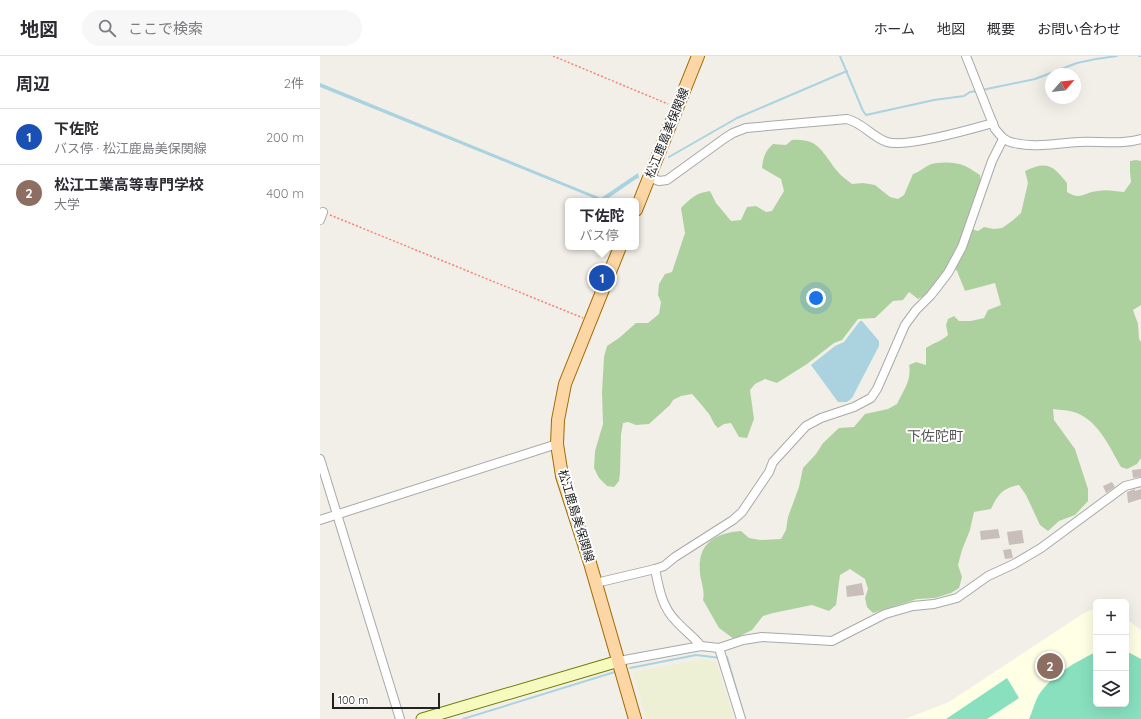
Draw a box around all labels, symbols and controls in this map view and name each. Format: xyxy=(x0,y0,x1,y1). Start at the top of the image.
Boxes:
search box xyxy=(82,10,362,46)
text: 地図 xyxy=(20,17,58,41)
icon: search xyxy=(96,17,118,39)
text: ここで検索 xyxy=(128,19,203,38)
text: ホーム xyxy=(873,20,915,38)
text: 地図 xyxy=(937,20,965,38)
text: 概要 xyxy=(987,20,1015,38)
text: お問い合わせ xyxy=(1037,20,1121,38)
north arrow xyxy=(1045,68,1081,104)
text: 周辺 xyxy=(16,73,50,94)
text: 2件 xyxy=(284,75,304,91)
street label: 松江鹿島美保関線 xyxy=(642,85,691,180)
text: 下佐陀 xyxy=(54,119,99,138)
text: 1 xyxy=(26,129,32,145)
text: 200 m xyxy=(266,129,304,145)
text: バス停 · 松江鹿島美保関線 xyxy=(54,140,207,156)
text: 松江工業高等専門学校 xyxy=(54,175,204,194)
text: 2 xyxy=(25,185,33,201)
text: 400 m xyxy=(266,185,304,201)
text: 大学 xyxy=(54,196,80,212)
popup xyxy=(565,198,639,250)
text: 下佐陀 xyxy=(579,206,625,225)
text: バス停 xyxy=(579,227,619,243)
pin: 1 xyxy=(589,263,615,293)
your location xyxy=(806,288,826,308)
district label: 下佐陀町 xyxy=(907,427,963,445)
street label: 松江鹿島美保関線 xyxy=(555,468,598,564)
map controls xyxy=(1093,599,1129,707)
button: + xyxy=(1093,599,1129,635)
button: − xyxy=(1093,635,1129,671)
pin: 2 xyxy=(1037,651,1063,681)
button: layers xyxy=(1093,671,1129,707)
scale bar xyxy=(332,691,440,710)
text: 100 m xyxy=(338,693,368,707)

